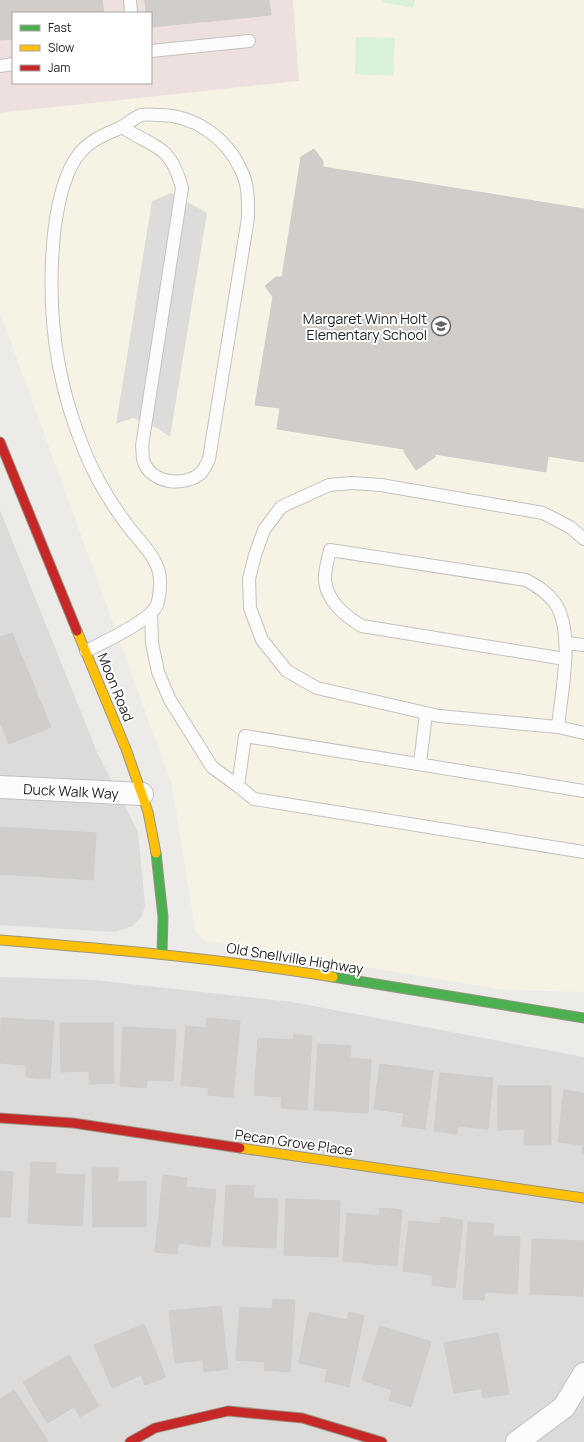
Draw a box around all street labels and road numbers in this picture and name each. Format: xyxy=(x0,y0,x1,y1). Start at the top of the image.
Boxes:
street label: Moon Road xyxy=(94,650,138,724)
street label: Duck Walk Way xyxy=(23,779,120,803)
street label: Old Snellville Highway xyxy=(225,938,366,978)
street label: Pecan Grove Place xyxy=(234,1124,354,1160)

